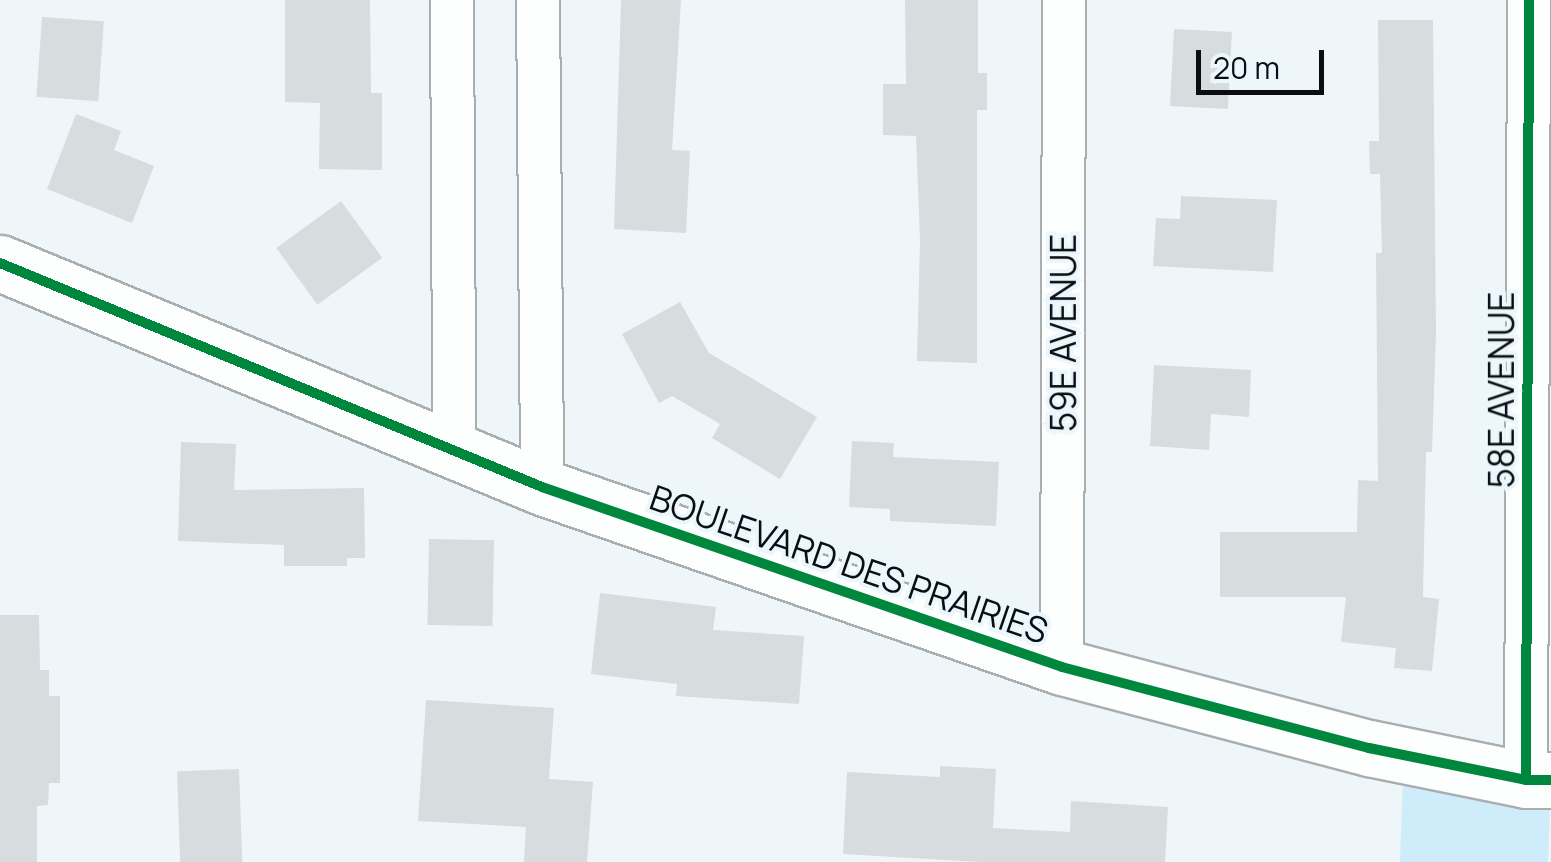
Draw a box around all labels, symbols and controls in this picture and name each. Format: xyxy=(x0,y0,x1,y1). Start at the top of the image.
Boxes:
scale bar xyxy=(1201,30,1328,92)
text: 20 m xyxy=(1213,47,1280,88)
street label: 59E AVENUE xyxy=(1042,234,1084,432)
street label: 58E AVENUE xyxy=(1480,292,1522,488)
street label: BOULEVARD DES PRAIRIES xyxy=(645,476,1053,652)

